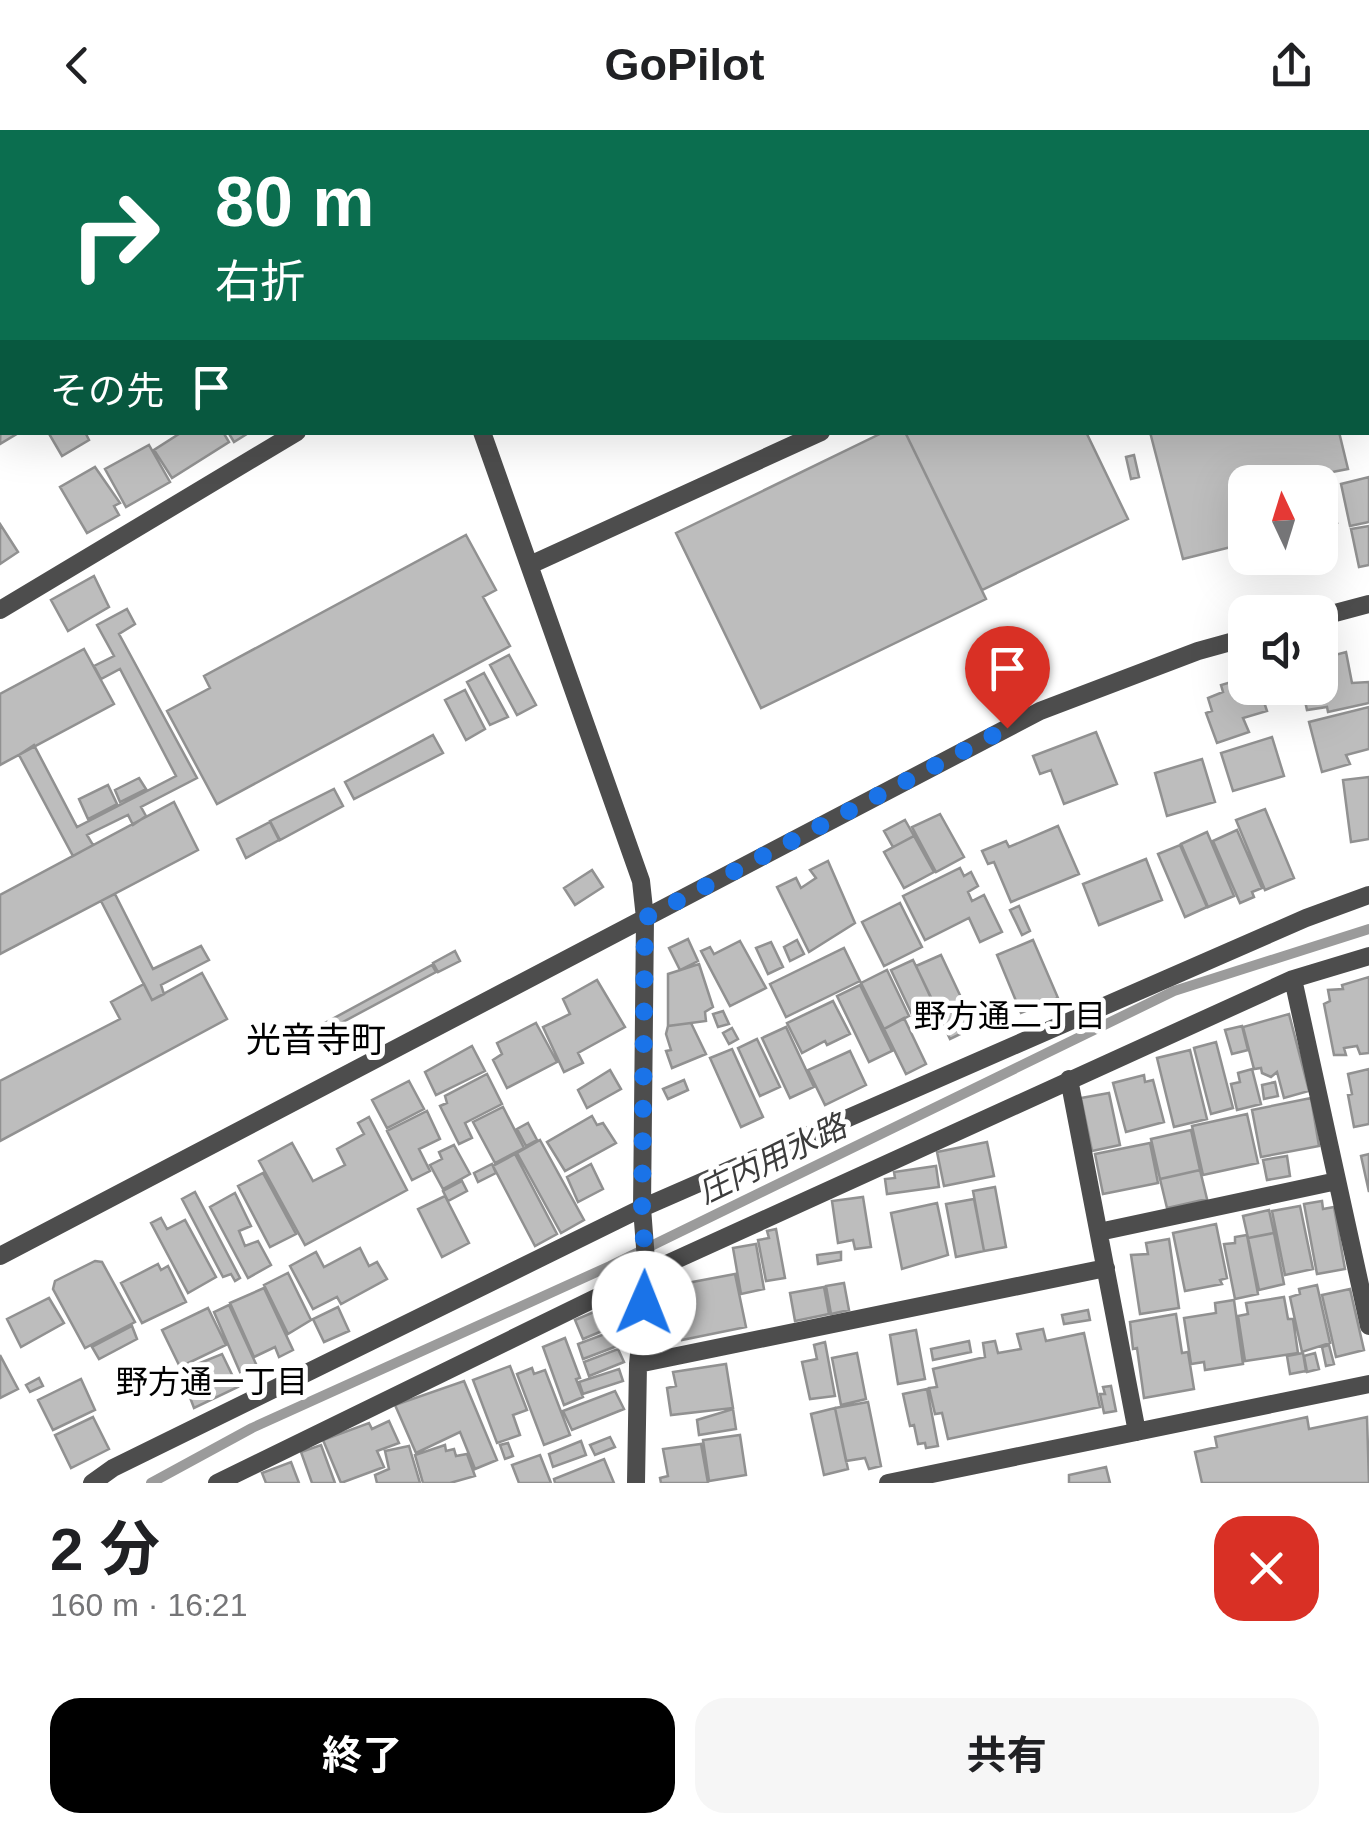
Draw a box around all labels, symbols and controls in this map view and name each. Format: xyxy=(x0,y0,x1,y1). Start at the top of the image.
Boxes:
icon: back xyxy=(50,38,105,93)
icon: share xyxy=(1264,38,1319,93)
text: GoPilot xyxy=(605,39,764,90)
text: 80 m xyxy=(215,163,375,241)
icon: right xyxy=(50,170,180,300)
text: 右折 xyxy=(215,256,305,307)
icon: arrive xyxy=(184,360,239,415)
text: その先 xyxy=(50,370,164,412)
north arrow xyxy=(1228,465,1338,575)
map controls xyxy=(1228,465,1338,705)
button: sound xyxy=(1228,595,1338,705)
pin xyxy=(965,626,1050,729)
icon: arrive xyxy=(980,641,1035,696)
district label: 野方通二丁目 xyxy=(914,998,1106,1034)
district label: 光音寺町 xyxy=(246,1020,386,1059)
water label: 庄内用水路 xyxy=(692,1106,854,1210)
position arrow xyxy=(592,1251,696,1355)
district label: 野方通一丁目 xyxy=(116,1364,308,1400)
text: 2 分 xyxy=(50,1516,160,1583)
button: close xyxy=(1214,1516,1319,1621)
text: 160 m · 16:21 xyxy=(50,1587,247,1623)
button: 終了 xyxy=(50,1698,675,1813)
button: 共有 xyxy=(695,1698,1319,1813)

